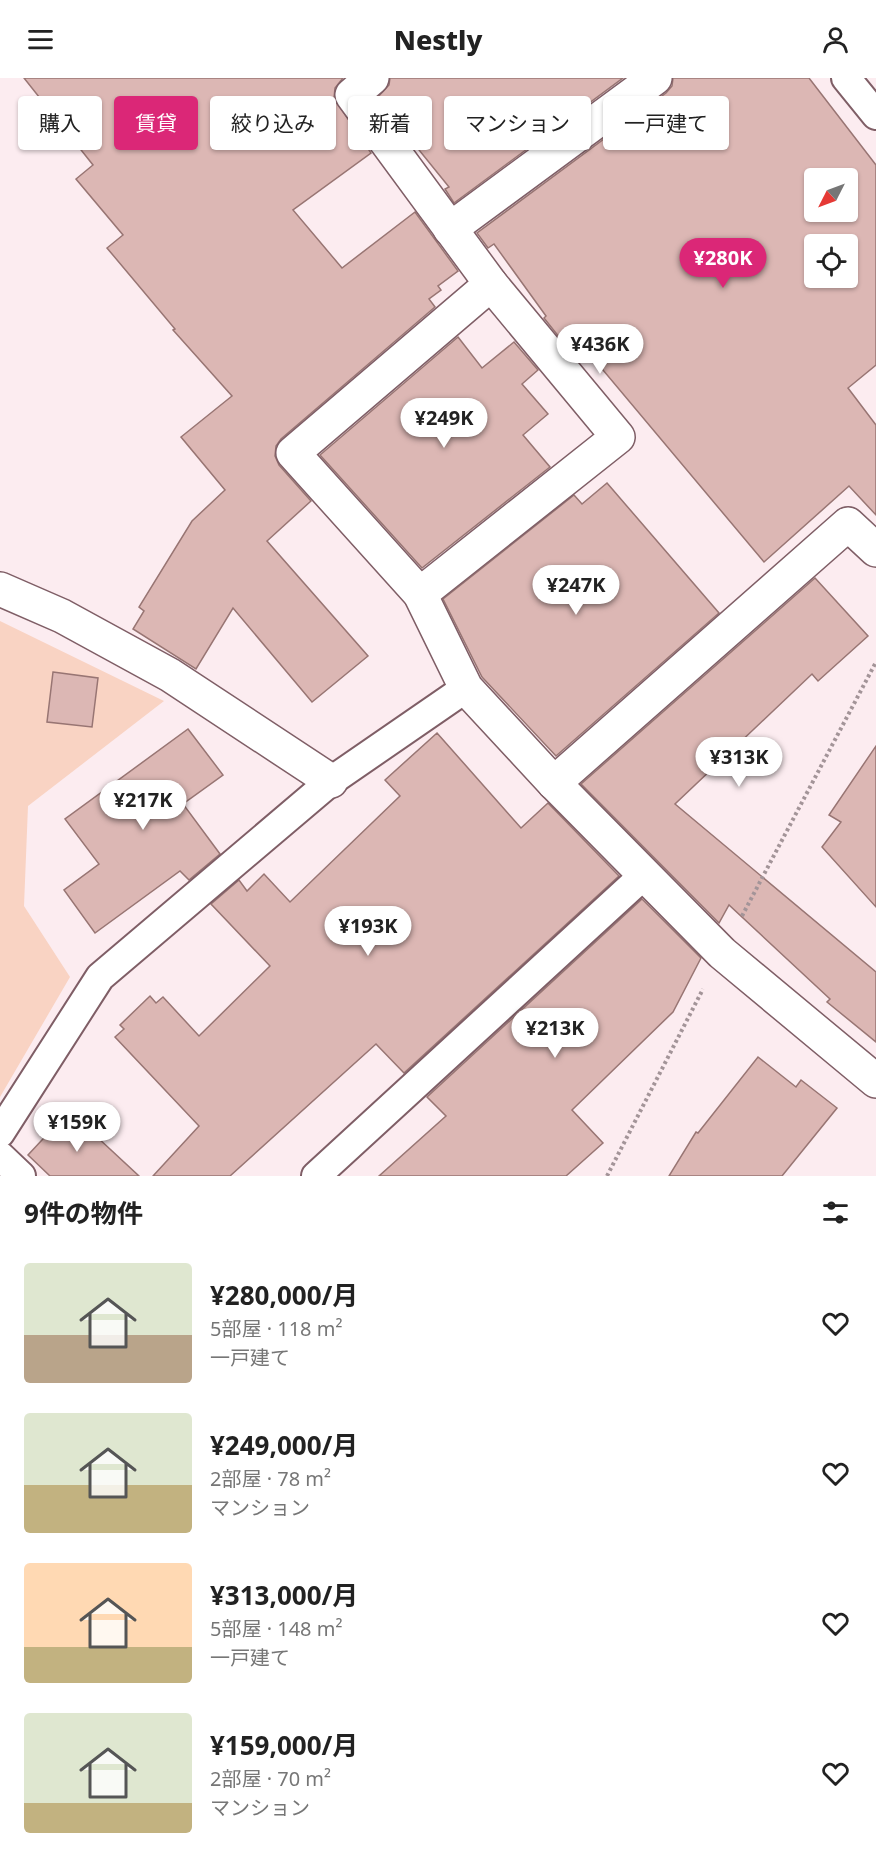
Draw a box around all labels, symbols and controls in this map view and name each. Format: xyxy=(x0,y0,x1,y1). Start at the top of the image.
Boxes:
text: Nestly xyxy=(394,21,482,58)
icon: menu xyxy=(24,23,57,56)
icon: person xyxy=(819,23,852,56)
chip: 購入 xyxy=(18,96,102,150)
chip: 賃貸 xyxy=(114,96,198,150)
chip: 絞り込み xyxy=(210,96,336,150)
chip: 新着 xyxy=(348,96,432,150)
chip: マンション xyxy=(444,96,591,150)
chip: 一戸建て xyxy=(603,96,729,150)
north arrow xyxy=(804,168,858,222)
map controls xyxy=(804,168,858,288)
button: locate xyxy=(804,234,858,288)
pin: ¥280K xyxy=(681,238,765,289)
text: ¥280K xyxy=(693,244,753,271)
pin: ¥436K xyxy=(558,324,642,375)
text: ¥436K xyxy=(570,330,630,357)
pin: ¥249K xyxy=(402,398,486,449)
text: ¥249K xyxy=(414,404,474,431)
pin: ¥247K xyxy=(534,565,618,616)
text: ¥247K xyxy=(546,571,606,598)
pin: ¥313K xyxy=(697,737,781,788)
text: ¥313K xyxy=(709,743,769,770)
pin: ¥217K xyxy=(101,780,185,831)
text: ¥217K xyxy=(113,786,173,813)
pin: ¥193K xyxy=(326,906,410,957)
text: ¥193K xyxy=(338,912,398,939)
pin: ¥213K xyxy=(513,1008,597,1059)
text: ¥213K xyxy=(525,1014,585,1041)
pin: ¥159K xyxy=(35,1102,119,1153)
text: ¥159K xyxy=(47,1108,107,1135)
text: 9件の物件 xyxy=(24,1195,143,1231)
icon: filters xyxy=(819,1196,852,1229)
text: ¥280,000/月 xyxy=(210,1277,358,1313)
icon: home xyxy=(72,1287,144,1359)
icon: heart xyxy=(819,1307,852,1340)
text: 5部屋 · 118 m² xyxy=(210,1315,342,1342)
text: 一戸建て xyxy=(210,1344,290,1371)
text: ¥249,000/月 xyxy=(210,1427,358,1463)
icon: home xyxy=(72,1437,144,1509)
icon: heart xyxy=(819,1457,852,1490)
text: 2部屋 · 78 m² xyxy=(210,1465,331,1492)
text: マンション xyxy=(210,1494,310,1521)
text: ¥313,000/月 xyxy=(210,1577,358,1613)
icon: home xyxy=(72,1587,144,1659)
icon: heart xyxy=(819,1607,852,1640)
text: 5部屋 · 148 m² xyxy=(210,1615,342,1642)
text: 一戸建て xyxy=(210,1644,290,1671)
text: ¥159,000/月 xyxy=(210,1727,358,1763)
icon: home xyxy=(72,1737,144,1809)
icon: heart xyxy=(819,1757,852,1790)
text: 2部屋 · 70 m² xyxy=(210,1765,331,1792)
text: マンション xyxy=(210,1794,310,1821)

